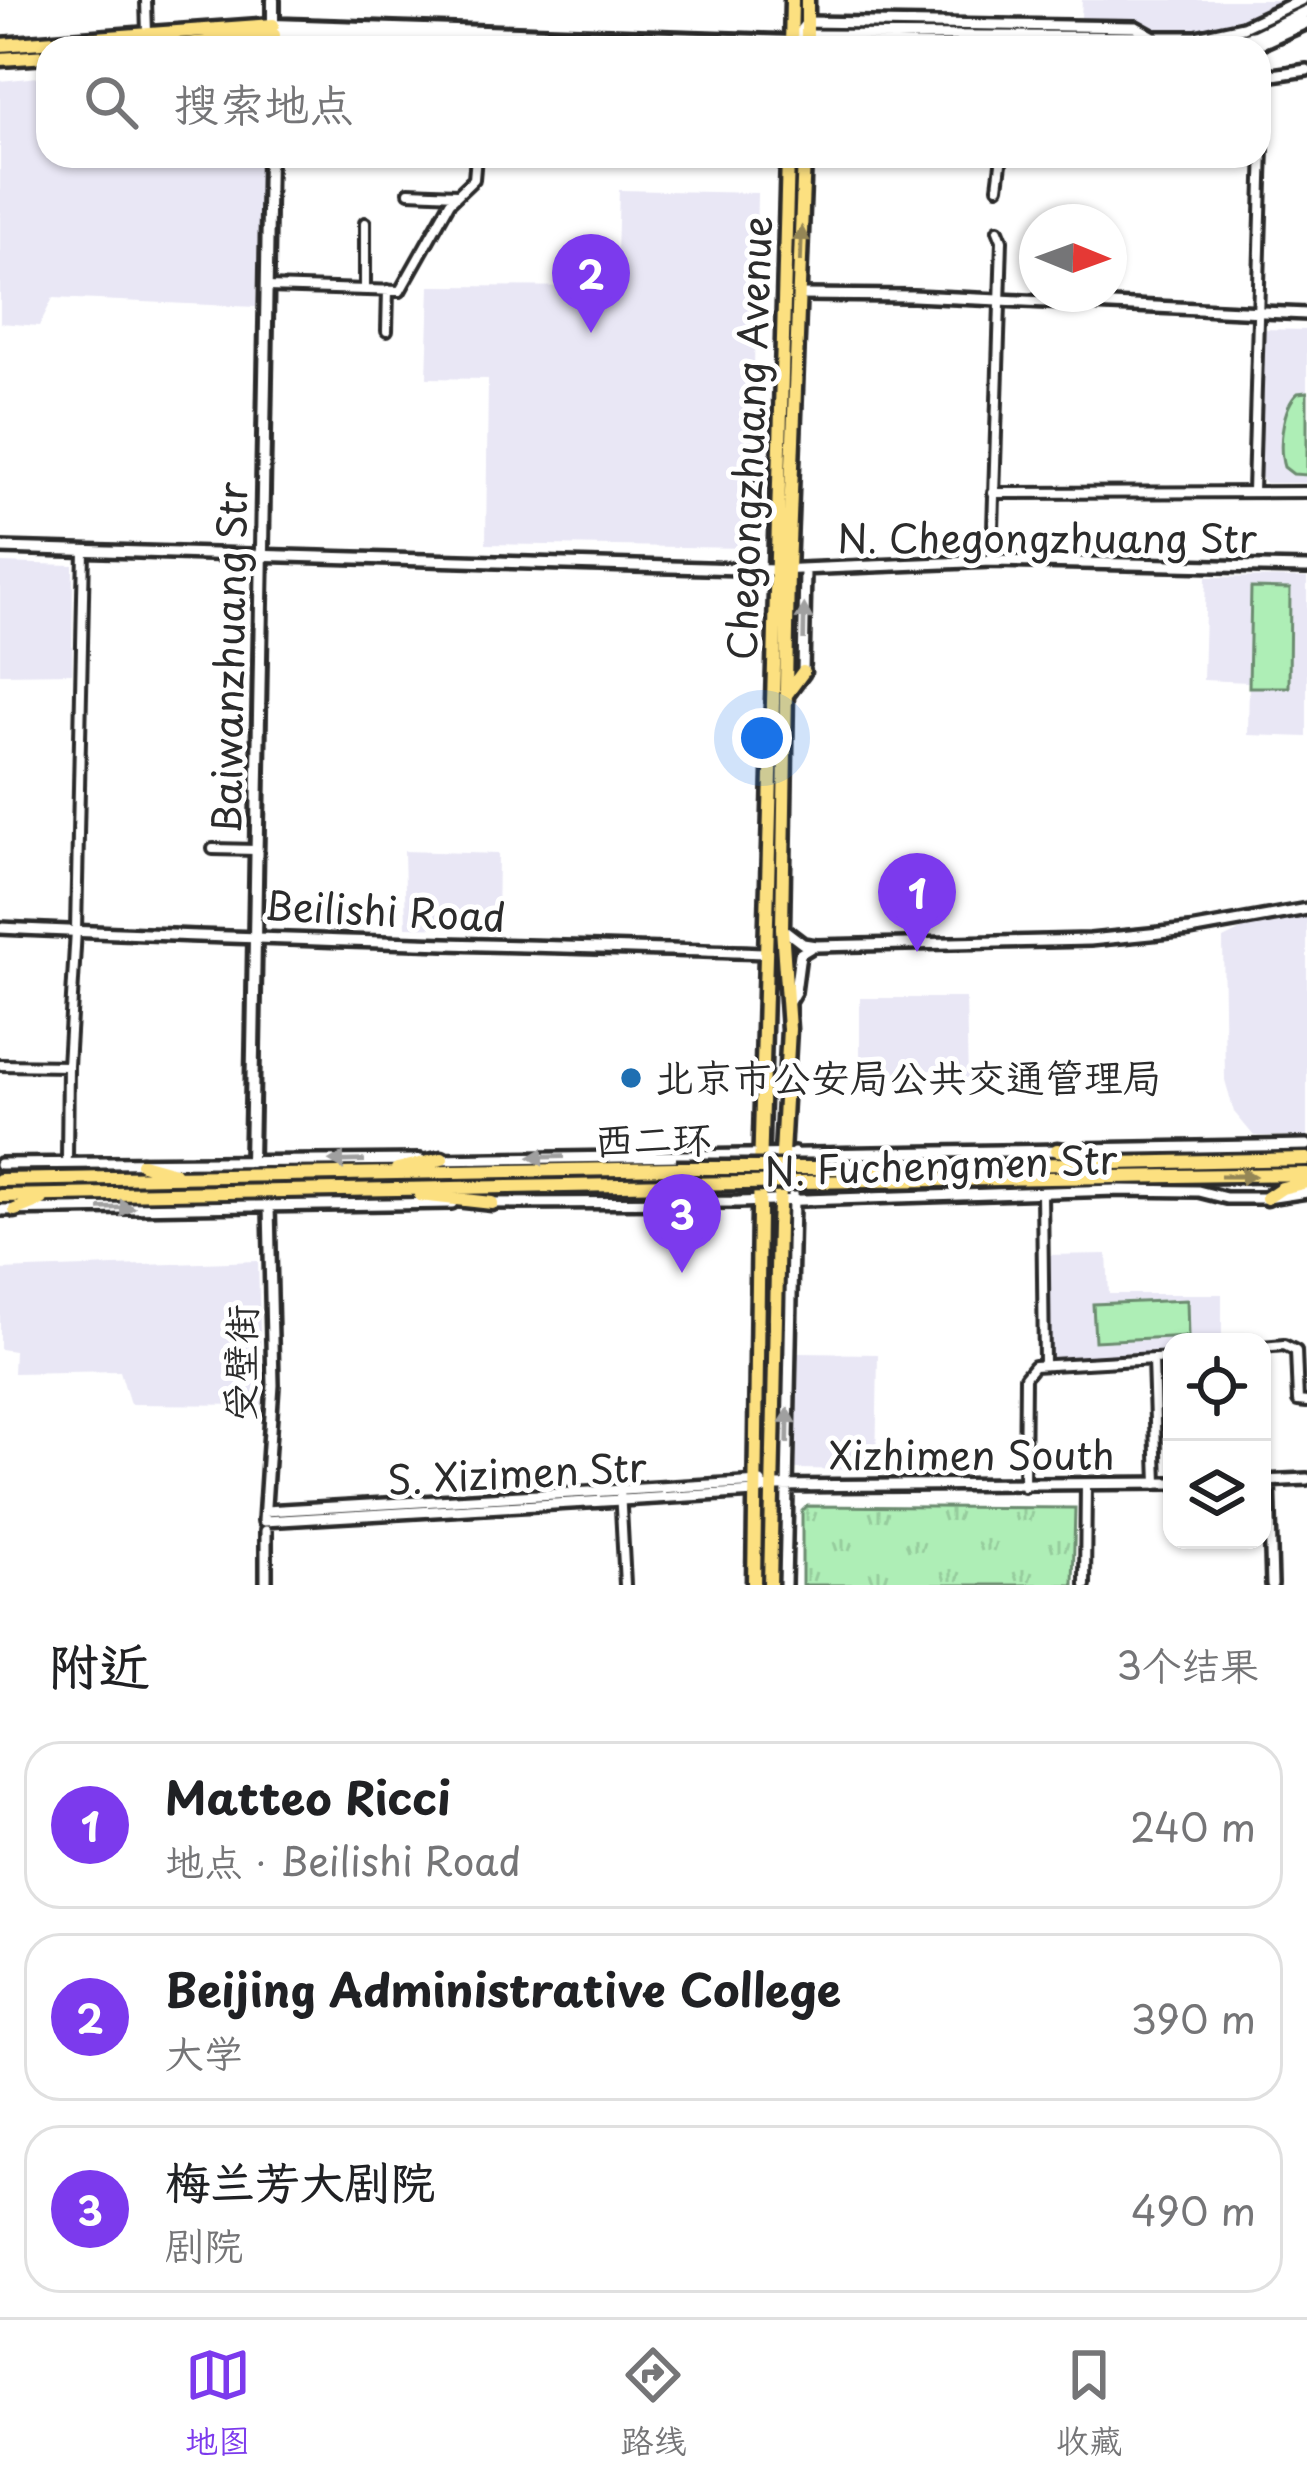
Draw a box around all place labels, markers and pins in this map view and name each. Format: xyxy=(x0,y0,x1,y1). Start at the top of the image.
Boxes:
pin: 2 xyxy=(552,234,630,333)
pin: 1 xyxy=(878,853,956,952)
place label: 北京市公安局公共交通管理局 xyxy=(655,1046,1162,1105)
marker: 北京市公安局公共交通管理局 xyxy=(618,1065,644,1091)
pin: 3 xyxy=(643,1174,721,1273)

